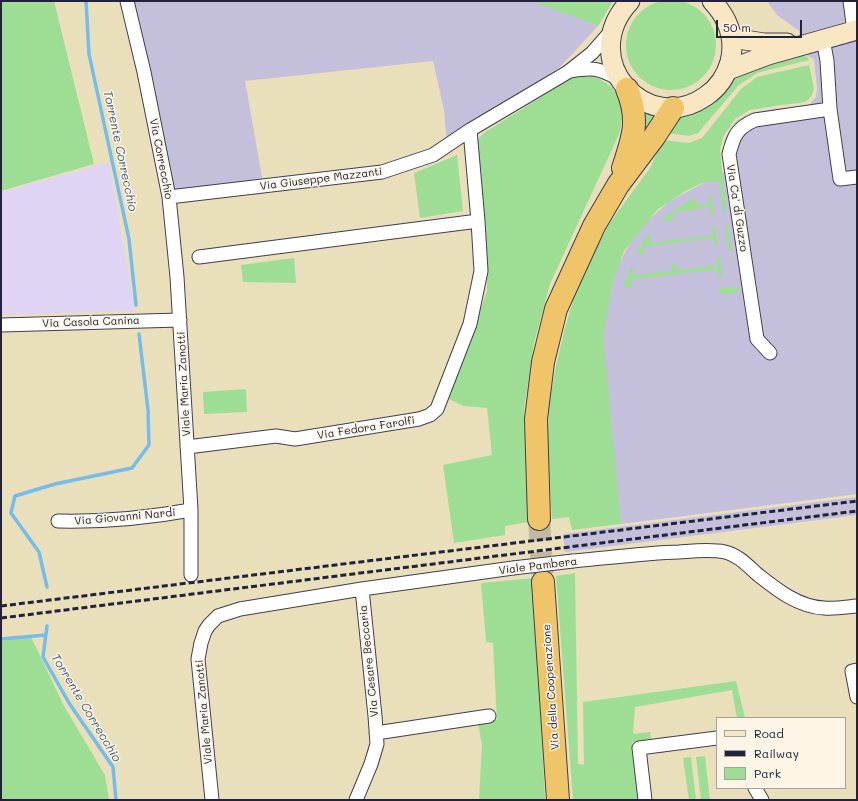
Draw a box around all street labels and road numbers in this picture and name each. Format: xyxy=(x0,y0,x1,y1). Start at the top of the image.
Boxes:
street label: Via Correcchio xyxy=(147,117,175,201)
street label: Via Ca' di Guzzo xyxy=(724,163,750,253)
street label: Via Giuseppe Mazzanti xyxy=(259,165,383,193)
street label: Via Casola Canina xyxy=(42,314,140,330)
street label: Viale Maria Zanotti xyxy=(175,331,193,437)
street label: Via Fedora Farolfi xyxy=(316,414,416,442)
street label: Via Giovanni Nardi xyxy=(74,506,176,528)
street label: Viale Pambera xyxy=(498,555,578,577)
street label: Via Cesare Beccaria xyxy=(357,604,381,718)
street label: Via della Cooperazione xyxy=(540,624,562,750)
street label: Viale Maria Zanotti xyxy=(193,659,215,765)

